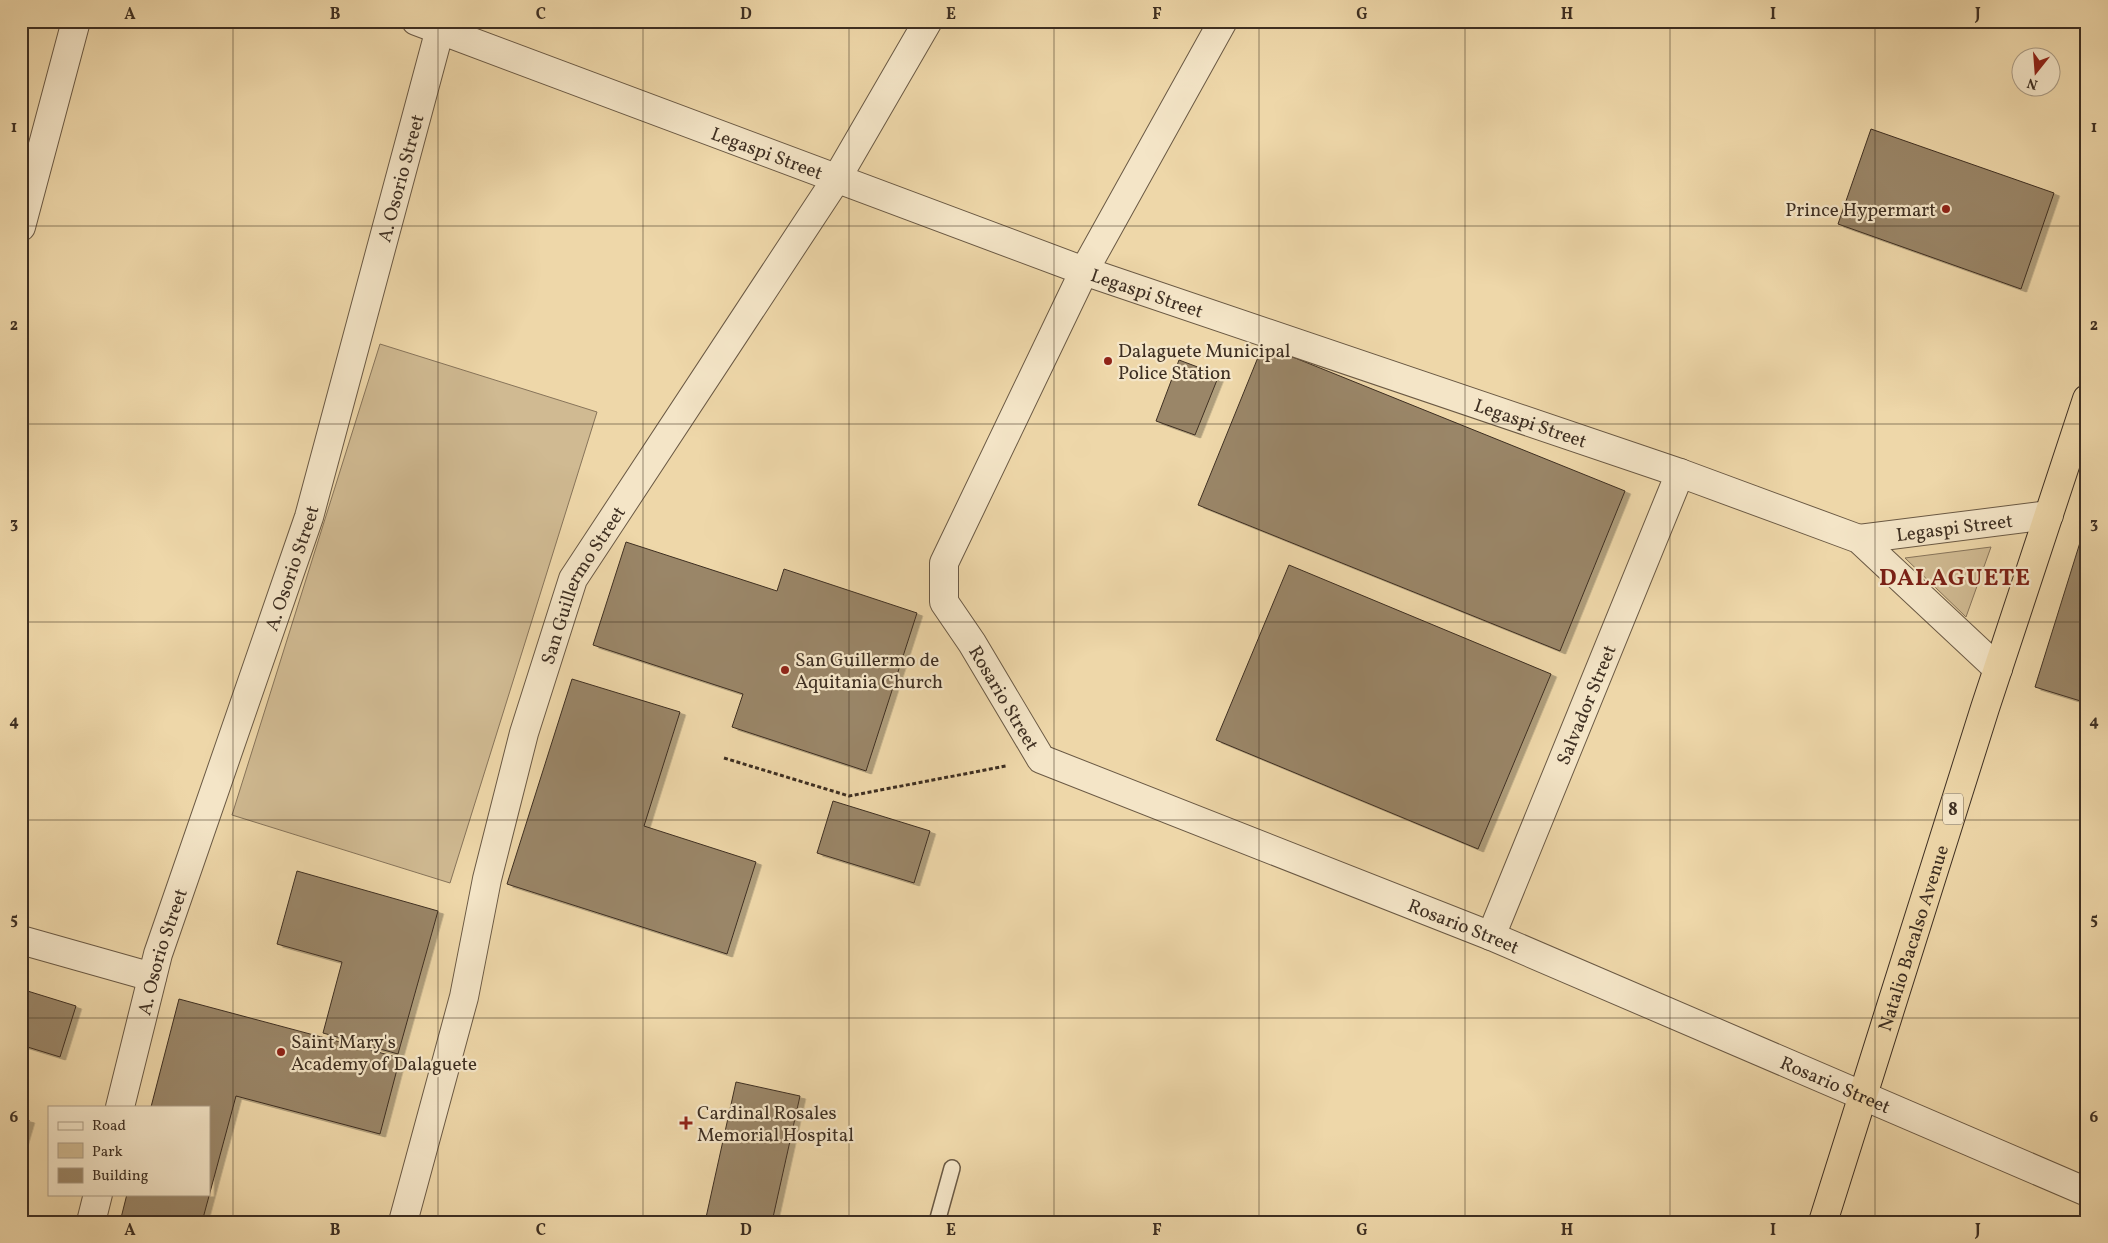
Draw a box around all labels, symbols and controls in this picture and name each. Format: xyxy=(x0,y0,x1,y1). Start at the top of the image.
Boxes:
text: A xyxy=(124,4,136,26)
text: B xyxy=(330,4,341,26)
text: C xyxy=(536,4,546,26)
text: D xyxy=(740,4,752,26)
text: E xyxy=(946,4,956,26)
text: F xyxy=(1152,4,1162,26)
text: G xyxy=(1356,4,1368,26)
text: H xyxy=(1561,4,1573,26)
text: I xyxy=(1770,4,1776,26)
text: J xyxy=(1974,4,1981,26)
north arrow xyxy=(2010,48,2060,98)
text: N xyxy=(2025,72,2040,94)
street label: A. Osorio Street xyxy=(372,111,432,245)
text: 1 xyxy=(11,117,17,139)
text: 1 xyxy=(2091,117,2097,139)
street label: Legaspi Street xyxy=(707,122,826,187)
place label: Prince Hypermart xyxy=(1785,198,1936,224)
marker: Prince Hypermart xyxy=(1940,203,1952,215)
street label: Legaspi Street xyxy=(1087,263,1207,326)
text: 2 xyxy=(10,315,18,337)
text: 2 xyxy=(2090,315,2098,337)
place label: Dalaguete Municipal Police Station xyxy=(1118,339,1291,387)
marker: Dalaguete Municipal Police Station xyxy=(1102,355,1114,367)
street label: Legaspi Street xyxy=(1470,393,1590,456)
street label: San Guillermo Street xyxy=(536,501,633,668)
street label: A. Osorio Street xyxy=(260,503,327,635)
street label: Legaspi Street xyxy=(1895,509,2015,549)
text: 3 xyxy=(10,513,18,535)
text: 3 xyxy=(2090,513,2098,535)
district label: DALAGUETE xyxy=(1879,562,2031,596)
street label: Rosario Street xyxy=(961,641,1044,756)
street label: Salvador Street xyxy=(1551,641,1624,769)
place label: San Guillermo de Aquitania Church xyxy=(795,648,943,696)
marker: San Guillermo de Aquitania Church xyxy=(779,664,791,676)
text: 4 xyxy=(9,711,19,733)
text: 4 xyxy=(2089,711,2099,733)
road number: 8 xyxy=(1943,794,1963,824)
street label: Natalio Bacalso Avenue xyxy=(1873,842,1956,1035)
street label: A. Osorio Street xyxy=(132,885,195,1018)
street label: Rosario Street xyxy=(1404,894,1523,962)
text: 5 xyxy=(10,909,18,931)
text: 5 xyxy=(2090,909,2098,931)
place label: Saint Mary's Academy of Dalaguete xyxy=(291,1030,477,1078)
marker: Saint Mary's Academy of Dalaguete xyxy=(275,1046,287,1058)
street label: Rosario Street xyxy=(1775,1051,1894,1121)
place label: Cardinal Rosales Memorial Hospital xyxy=(697,1101,854,1149)
legend xyxy=(48,1106,210,1196)
text: 6 xyxy=(10,1107,19,1129)
text: 6 xyxy=(2090,1107,2099,1129)
text: Road xyxy=(92,1116,126,1137)
marker: Cardinal Rosales Memorial Hospital xyxy=(679,1116,693,1130)
text: Park xyxy=(92,1142,123,1163)
text: Building xyxy=(92,1166,149,1187)
text: A xyxy=(124,1220,136,1242)
text: B xyxy=(330,1220,341,1242)
text: C xyxy=(536,1220,546,1242)
text: D xyxy=(740,1220,752,1242)
text: E xyxy=(946,1220,956,1242)
text: F xyxy=(1152,1220,1162,1242)
text: G xyxy=(1356,1220,1368,1242)
text: H xyxy=(1561,1220,1573,1242)
text: I xyxy=(1770,1220,1776,1242)
text: J xyxy=(1974,1220,1981,1242)

